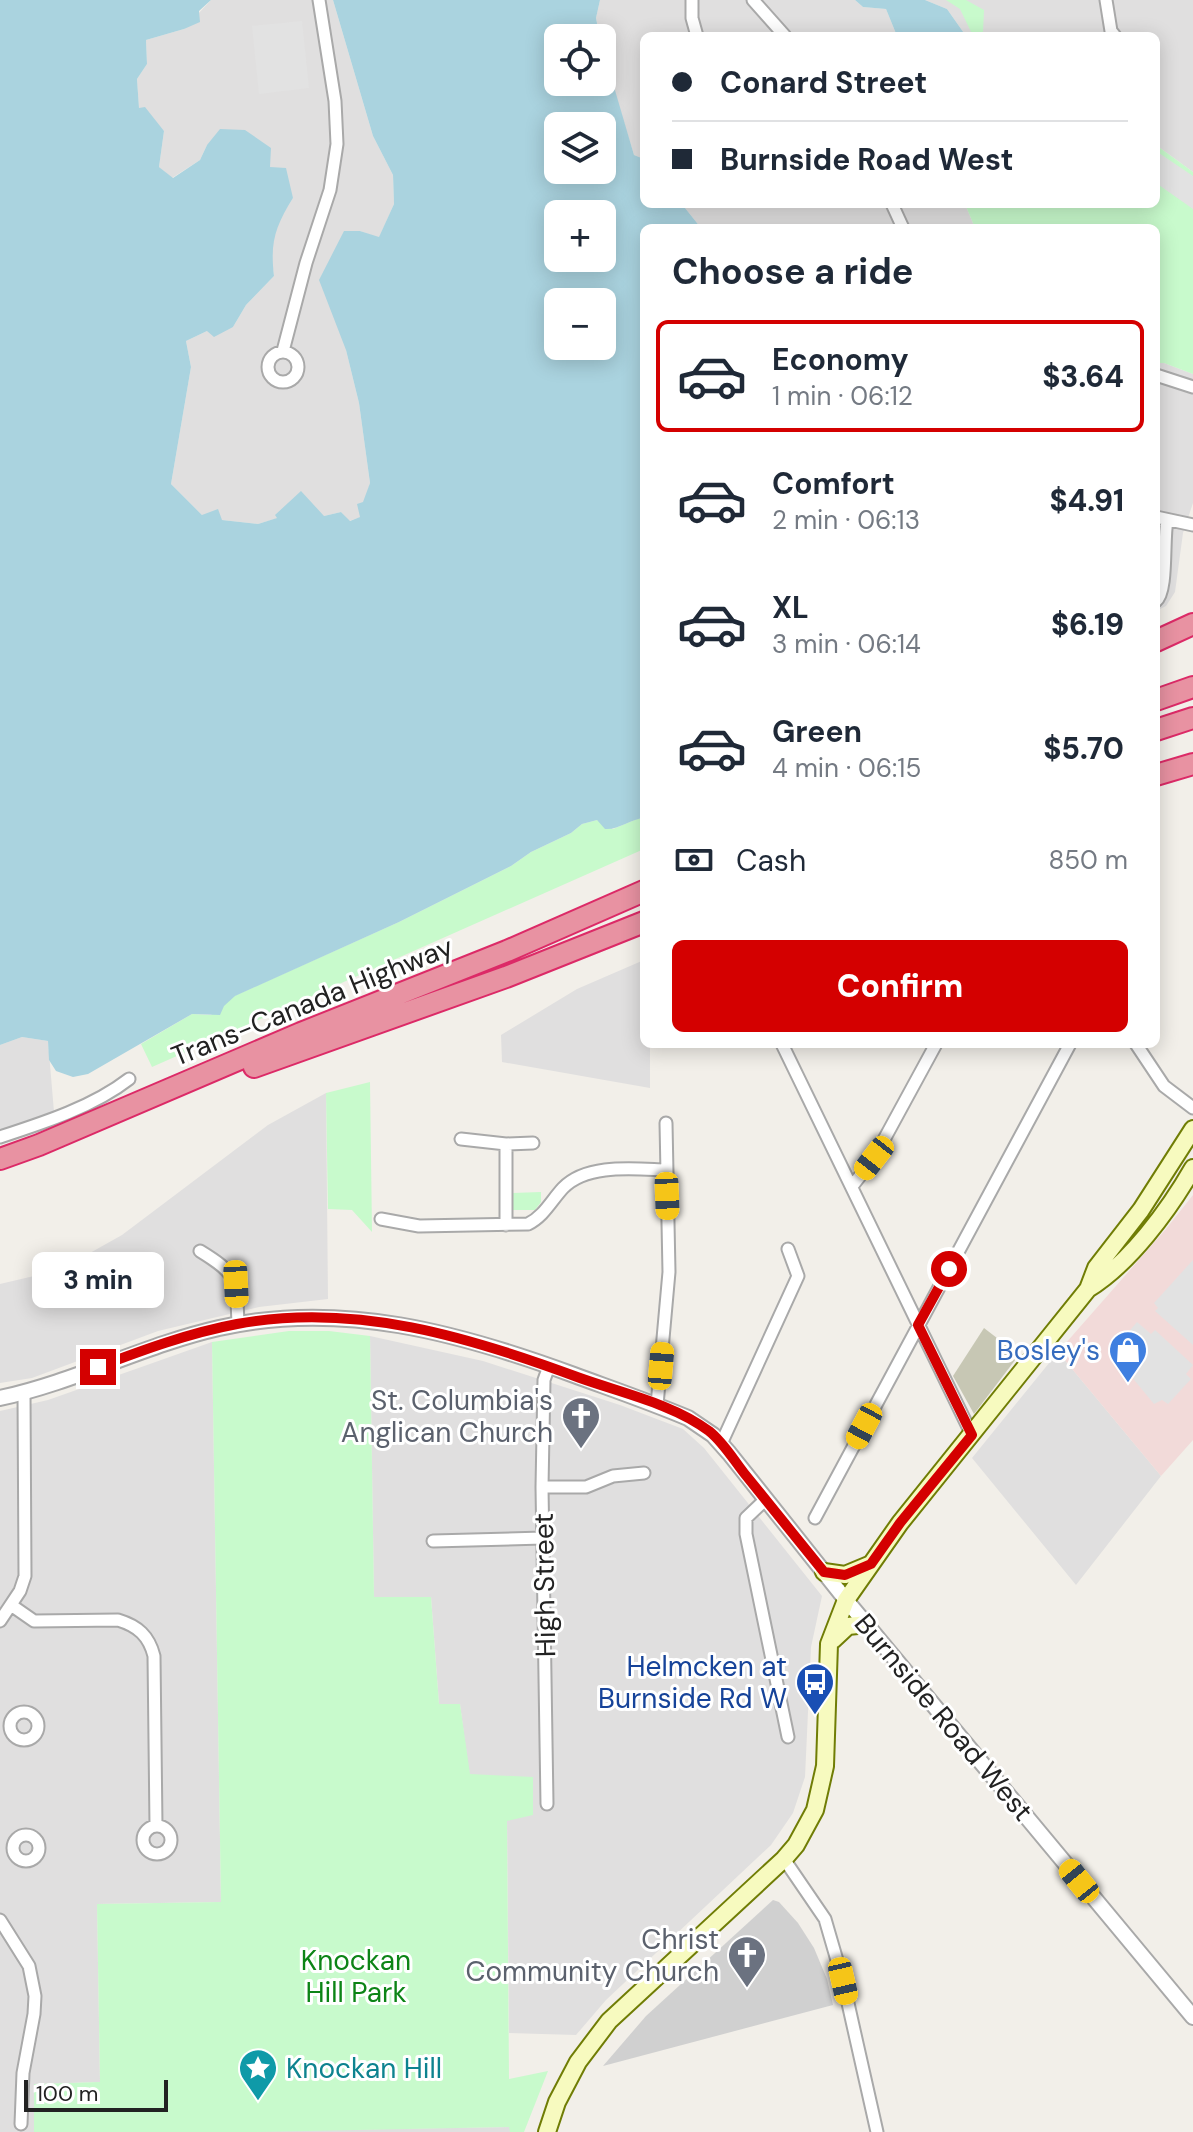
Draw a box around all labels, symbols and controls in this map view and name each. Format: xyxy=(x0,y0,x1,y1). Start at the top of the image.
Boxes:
map controls xyxy=(544,24,616,360)
button: locate xyxy=(544,24,616,96)
text: Conard Street xyxy=(720,63,927,102)
button: layers xyxy=(544,112,616,184)
text: Burnside Road West xyxy=(720,140,1013,179)
button: + xyxy=(544,200,616,272)
text: Choose a ride xyxy=(672,248,913,295)
button: − xyxy=(544,288,616,360)
icon: car xyxy=(676,340,748,412)
text: Economy xyxy=(772,340,909,379)
text: $3.64 xyxy=(1042,357,1124,396)
text: 1 min · 06:12 xyxy=(772,379,913,413)
icon: car xyxy=(676,464,748,536)
text: Comfort xyxy=(772,464,895,503)
text: $4.91 xyxy=(1049,481,1124,520)
text: 2 min · 06:13 xyxy=(772,503,920,537)
icon: car xyxy=(676,588,748,660)
text: XL xyxy=(772,588,809,627)
text: $6.19 xyxy=(1051,605,1124,644)
text: 3 min · 06:14 xyxy=(772,627,921,661)
icon: car xyxy=(676,712,748,784)
text: Green xyxy=(772,712,862,751)
text: $5.70 xyxy=(1043,729,1124,768)
text: 4 min · 06:15 xyxy=(772,751,921,785)
icon: cash xyxy=(672,838,716,882)
text: Cash xyxy=(736,841,806,880)
text: 850 m xyxy=(1048,843,1128,877)
street label: Trans-Canada Highway xyxy=(166,928,458,1075)
button: Confirm xyxy=(672,940,1128,1032)
car xyxy=(850,1132,898,1184)
car xyxy=(654,1172,680,1220)
callout: 3 min xyxy=(32,1251,164,1307)
route start xyxy=(931,1251,967,1287)
car xyxy=(223,1259,249,1309)
text: 3 min xyxy=(63,1263,133,1297)
shop icon: Bosley's xyxy=(1107,1329,1149,1384)
place label: Bosley's xyxy=(997,1332,1100,1369)
car xyxy=(647,1341,675,1391)
route end xyxy=(80,1349,116,1385)
place label: St. Columbia's Anglican Church xyxy=(341,1382,553,1451)
church icon: St. Columbia's Anglican Church xyxy=(560,1395,602,1450)
car xyxy=(842,1399,886,1453)
street label: High Street xyxy=(525,1513,564,1657)
street label: Burnside Road West xyxy=(846,1606,1041,1829)
place label: Helmcken at Burnside Rd W xyxy=(598,1648,787,1717)
bus stop icon: Helmcken at Burnside Rd W xyxy=(794,1661,836,1716)
car xyxy=(1055,1855,1103,1907)
place label: Christ Community Church xyxy=(465,1921,719,1990)
church icon: Christ Community Church xyxy=(726,1934,768,1989)
park label: Knockan Hill Park xyxy=(301,1942,411,2011)
car xyxy=(826,1955,860,2007)
place icon: Knockan Hill xyxy=(237,2047,279,2102)
place label: Knockan Hill xyxy=(286,2050,442,2087)
scale bar xyxy=(24,2076,168,2112)
text: 100 m xyxy=(36,2079,98,2108)

